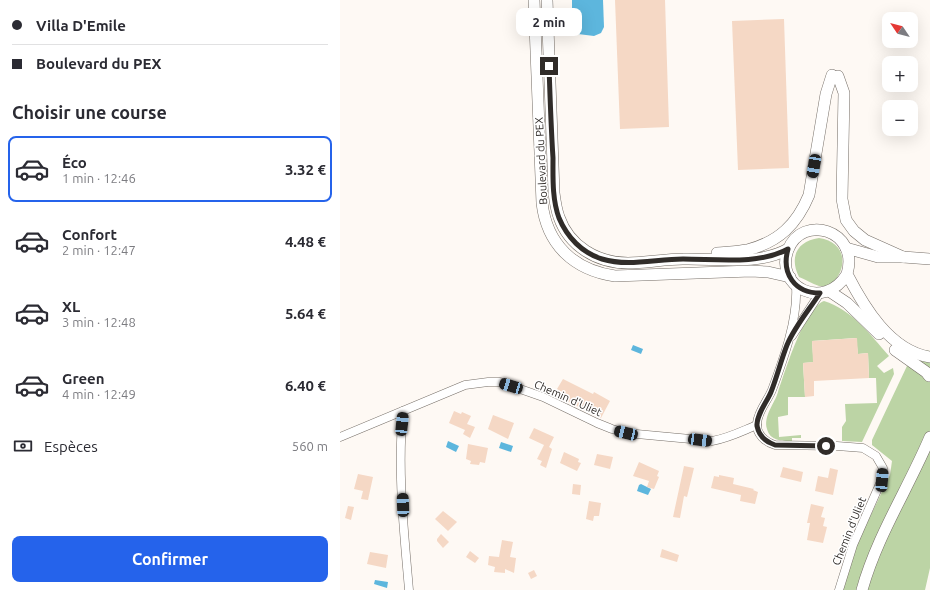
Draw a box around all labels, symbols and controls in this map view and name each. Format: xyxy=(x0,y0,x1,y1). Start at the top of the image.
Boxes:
callout: 2 min xyxy=(516,8,582,36)
north arrow xyxy=(882,12,918,48)
map controls xyxy=(882,12,918,136)
text: 2 min xyxy=(533,15,565,29)
text: Villa D'Emile xyxy=(36,17,126,34)
text: Boulevard du PEX xyxy=(36,55,161,72)
button: + xyxy=(882,56,918,92)
route end xyxy=(540,57,558,75)
button: − xyxy=(882,100,918,136)
text: Choisir une course xyxy=(12,102,167,122)
street label: Boulevard du PEX xyxy=(533,117,549,205)
icon: car xyxy=(14,151,50,187)
car xyxy=(806,153,822,179)
text: Éco xyxy=(62,154,87,171)
text: 3.32 € xyxy=(285,161,326,178)
text: 1 min · 12:46 xyxy=(62,171,136,185)
icon: car xyxy=(14,223,50,259)
text: Confort xyxy=(62,226,117,243)
text: 4.48 € xyxy=(285,233,326,250)
text: 2 min · 12:47 xyxy=(62,243,136,257)
icon: car xyxy=(14,295,50,331)
text: XL xyxy=(62,298,80,315)
text: 5.64 € xyxy=(285,305,326,322)
text: 3 min · 12:48 xyxy=(62,315,136,329)
icon: car xyxy=(14,367,50,403)
text: Green xyxy=(62,370,104,387)
text: 6.40 € xyxy=(285,377,326,394)
car xyxy=(498,377,524,395)
street label: Chemin d'Uliet xyxy=(532,378,604,419)
text: 4 min · 12:49 xyxy=(62,387,136,401)
car xyxy=(395,411,409,437)
car xyxy=(613,424,639,442)
car xyxy=(687,433,713,447)
icon: cash xyxy=(12,435,34,457)
route start xyxy=(817,437,835,455)
text: Espèces xyxy=(44,438,98,455)
text: 560 m xyxy=(292,439,328,453)
car xyxy=(875,468,889,492)
car xyxy=(397,493,409,517)
street label: Chemin d'Uliet xyxy=(830,494,868,567)
button: Confirmer xyxy=(12,536,328,582)

